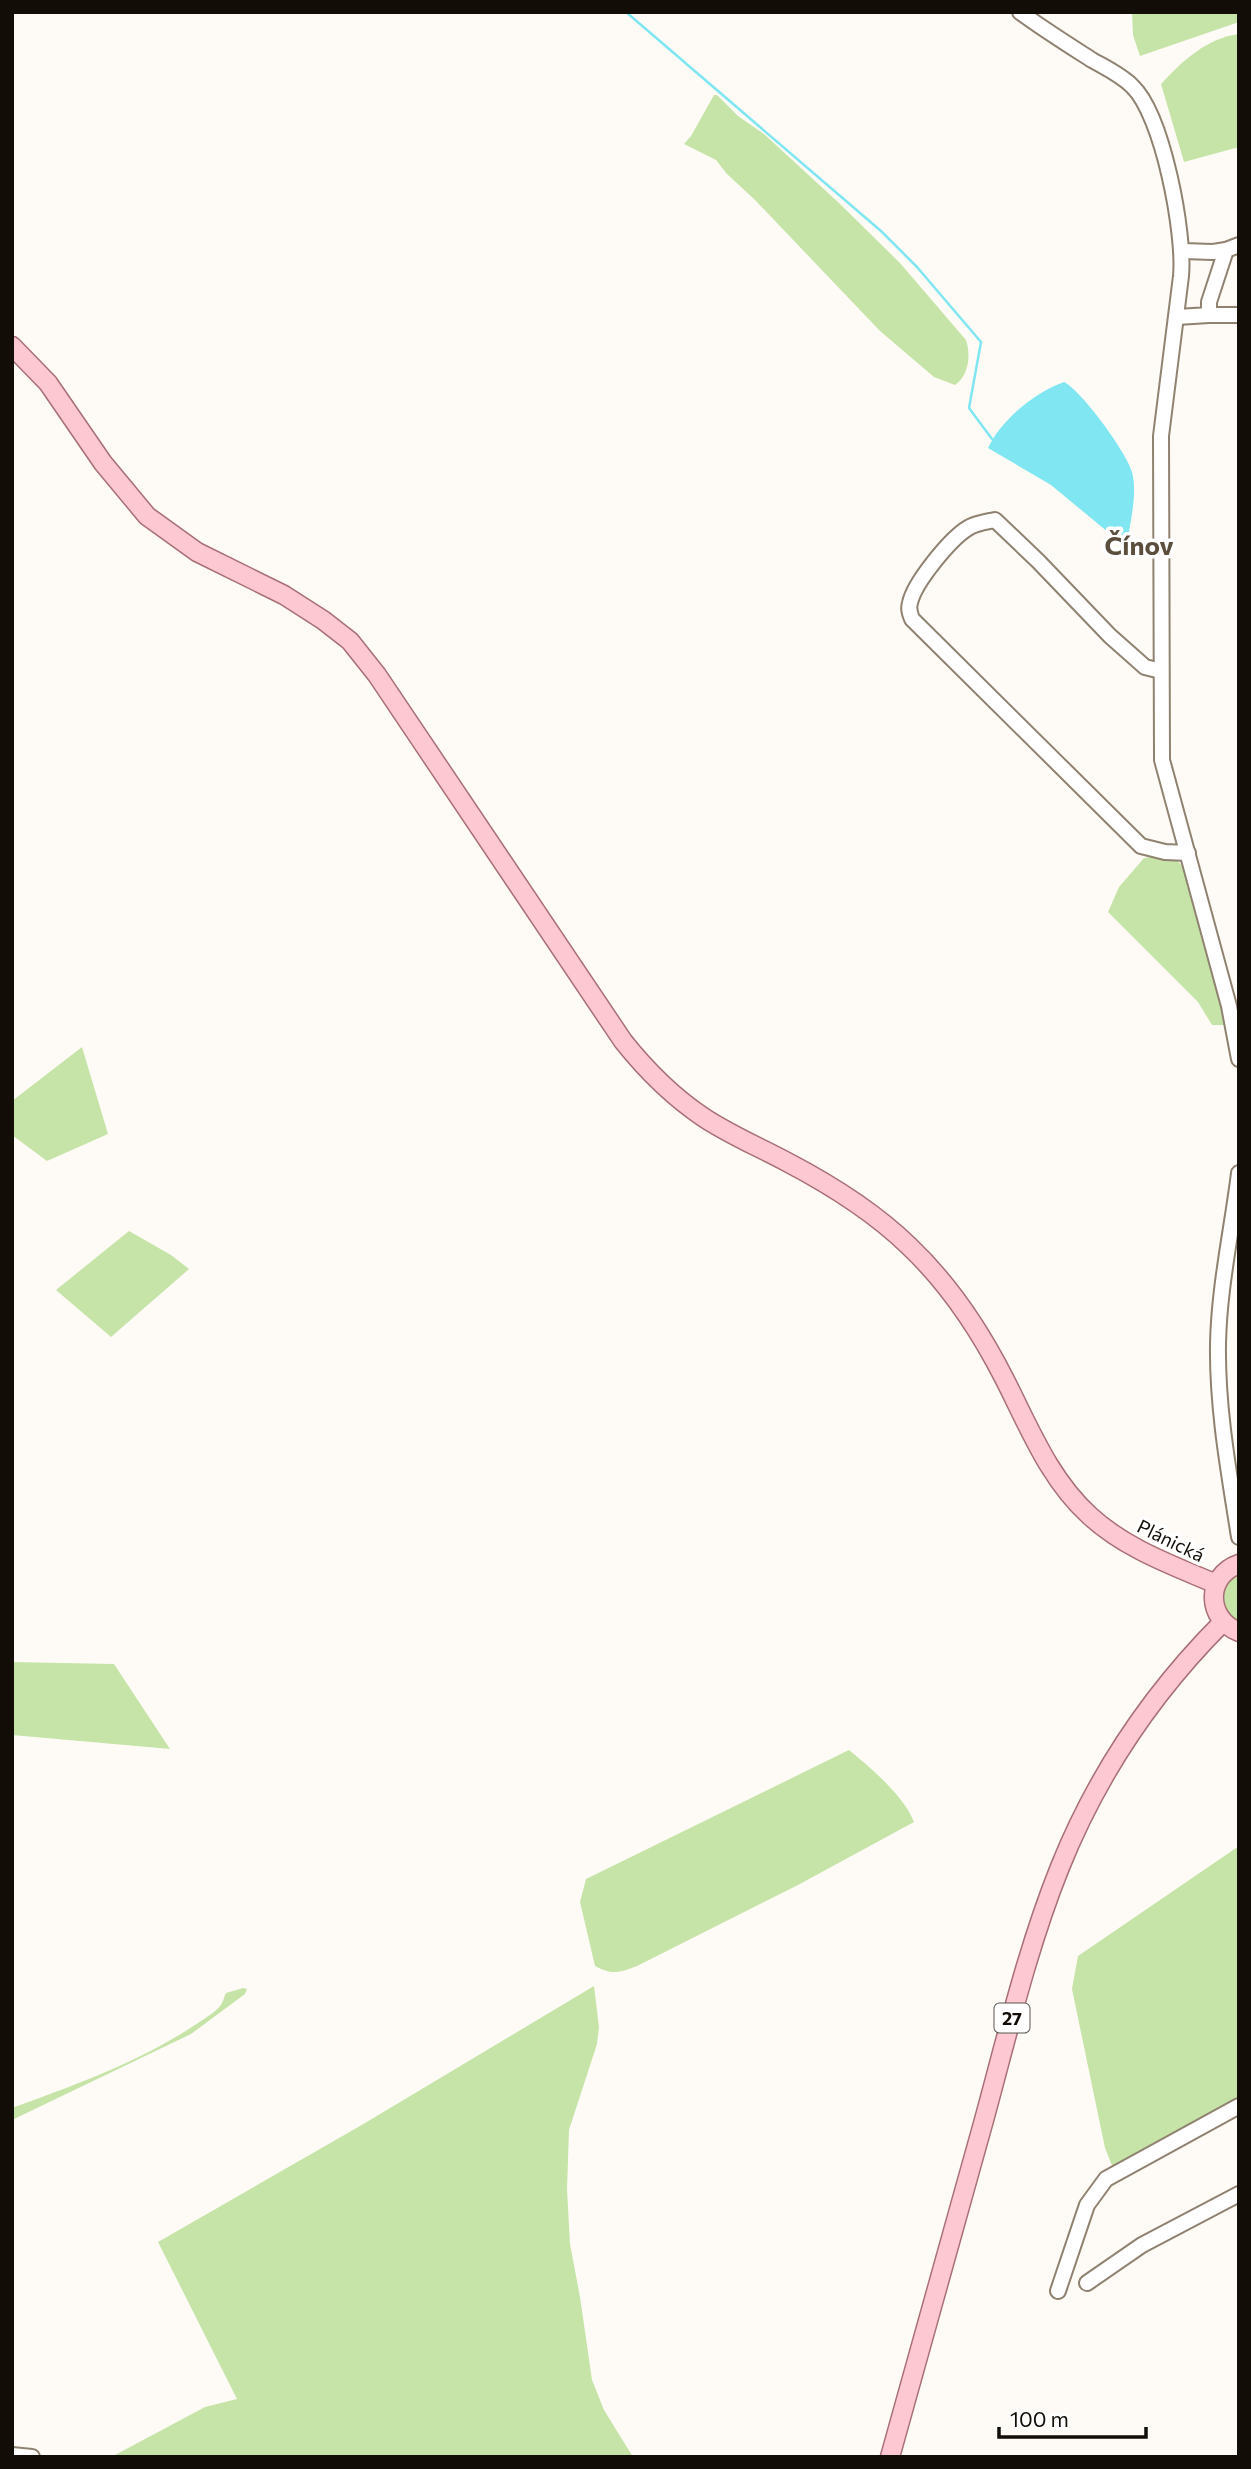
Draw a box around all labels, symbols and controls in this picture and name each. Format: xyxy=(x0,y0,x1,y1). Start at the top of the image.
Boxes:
district label: Čínov xyxy=(1104,529,1174,560)
street label: Plánická xyxy=(1134,1514,1208,1566)
road number: 27 xyxy=(995,2004,1030,2032)
scale bar xyxy=(999,2396,1146,2440)
text: 100 m xyxy=(1010,2406,1069,2431)

